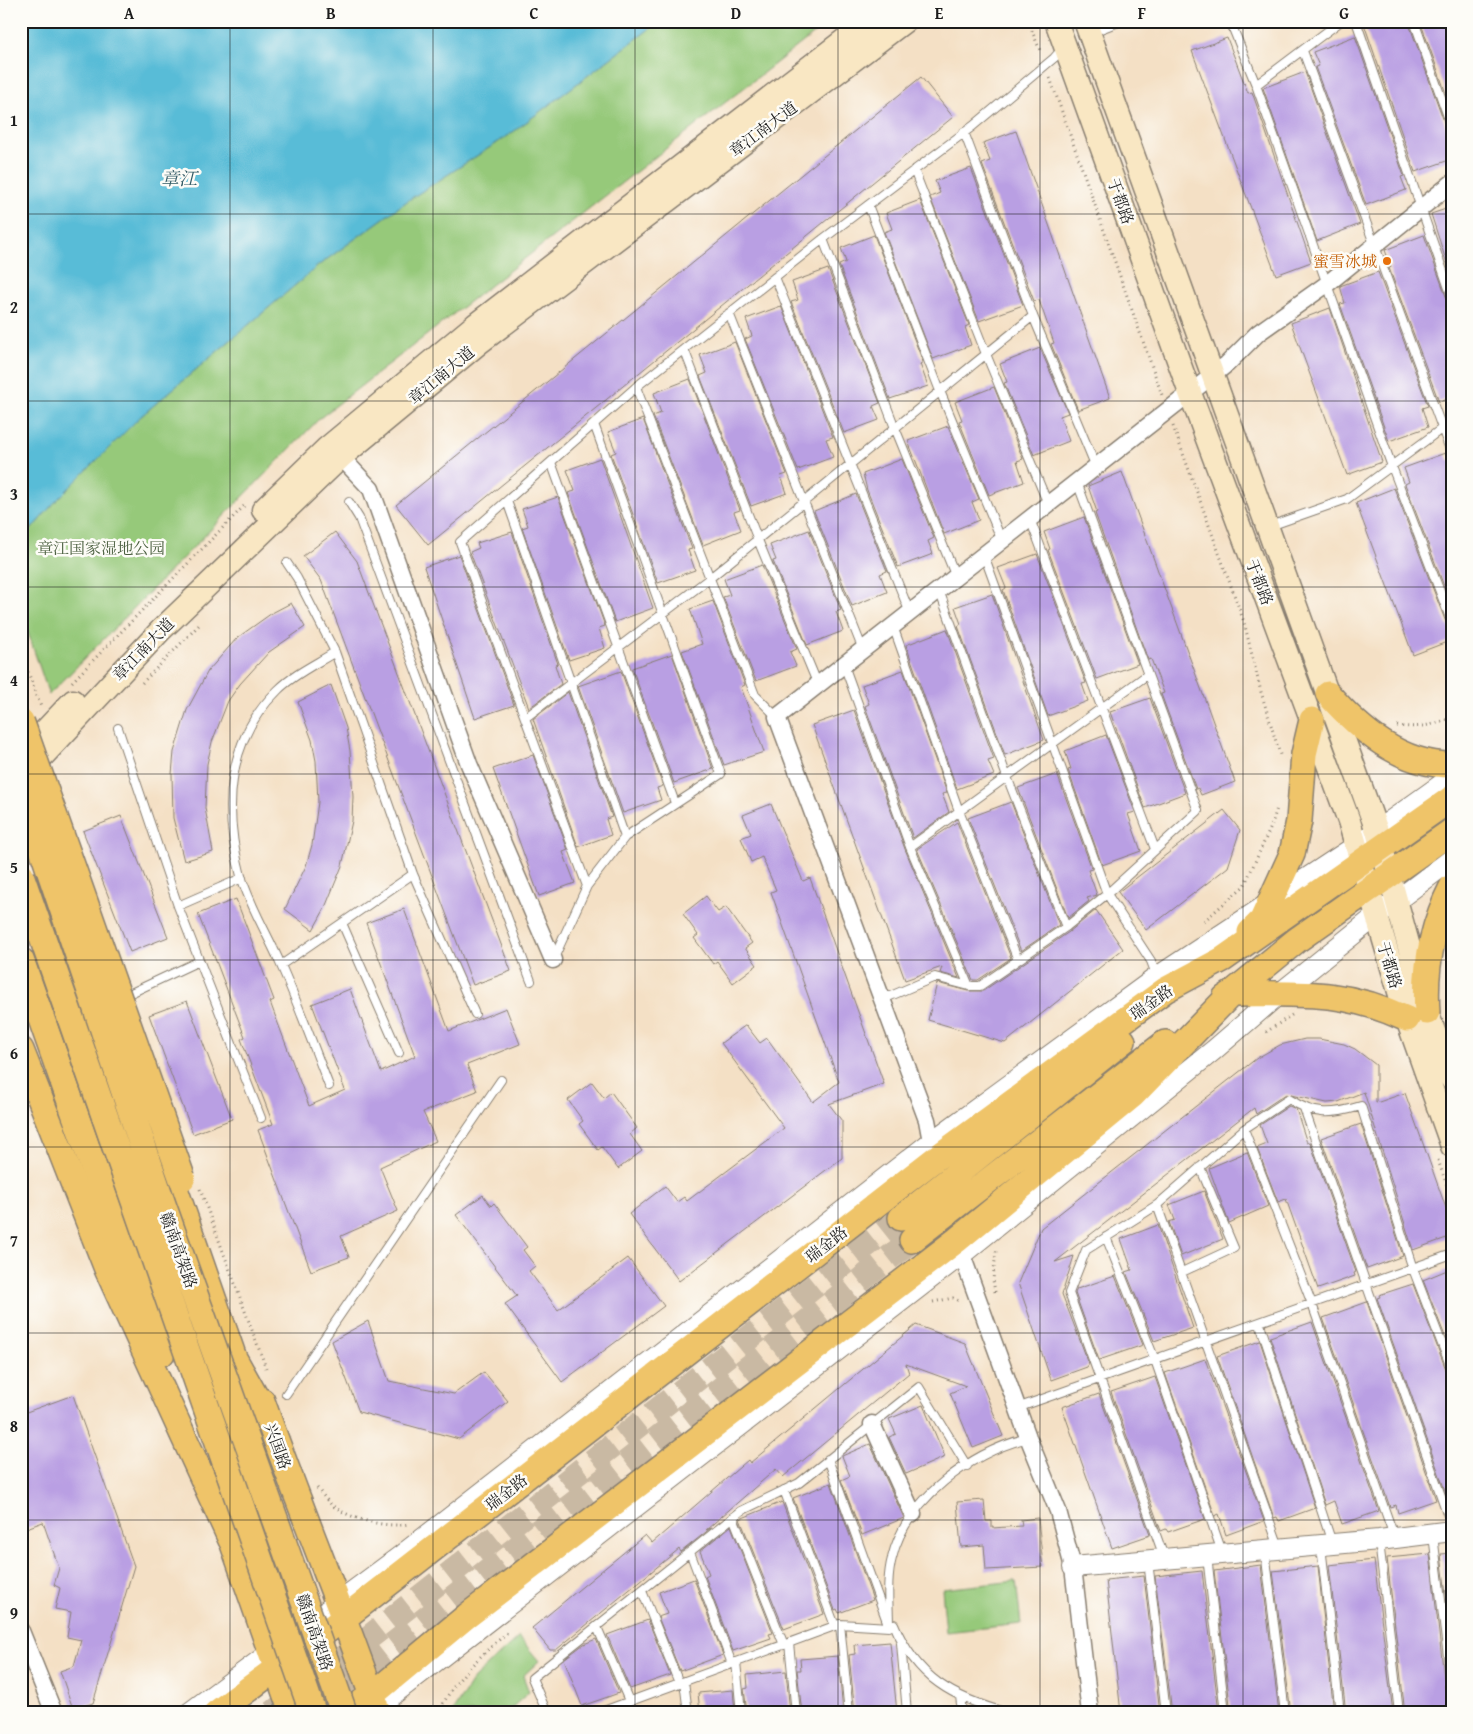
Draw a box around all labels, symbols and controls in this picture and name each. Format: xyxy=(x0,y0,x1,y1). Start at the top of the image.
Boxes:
text: A xyxy=(124,1,135,25)
text: B xyxy=(326,1,336,25)
text: C xyxy=(529,1,539,25)
text: D xyxy=(731,1,741,25)
text: E xyxy=(935,1,944,25)
text: F xyxy=(1138,1,1146,25)
text: G xyxy=(1339,1,1349,25)
street label: 章江南大道 xyxy=(724,95,802,163)
text: 1 xyxy=(10,108,18,132)
water label: 章江 xyxy=(161,165,200,192)
street label: 于都路 xyxy=(1102,174,1140,228)
place label: 蜜雪冰城 xyxy=(1313,249,1377,273)
marker: 蜜雪冰城 xyxy=(1381,255,1393,267)
text: 2 xyxy=(10,295,18,319)
street label: 章江南大道 xyxy=(403,340,479,410)
text: 3 xyxy=(10,482,18,506)
park label: 章江国家湿地公园 xyxy=(37,536,165,560)
street label: 于都路 xyxy=(1240,555,1280,609)
street label: 章江南大道 xyxy=(107,612,179,686)
text: 4 xyxy=(10,668,18,692)
text: 5 xyxy=(10,855,18,879)
street label: 于都路 xyxy=(1372,939,1408,991)
street label: 瑞金路 xyxy=(1124,978,1178,1026)
text: 6 xyxy=(10,1041,18,1065)
street label: 赣南高架路 xyxy=(154,1208,204,1292)
street label: 瑞金路 xyxy=(800,1220,852,1268)
text: 7 xyxy=(10,1228,18,1252)
text: 8 xyxy=(10,1414,18,1438)
street label: 兴国路 xyxy=(259,1419,297,1473)
street label: 瑞金路 xyxy=(480,1468,532,1516)
street label: 赣南高架路 xyxy=(291,1590,339,1674)
text: 9 xyxy=(10,1601,18,1625)

